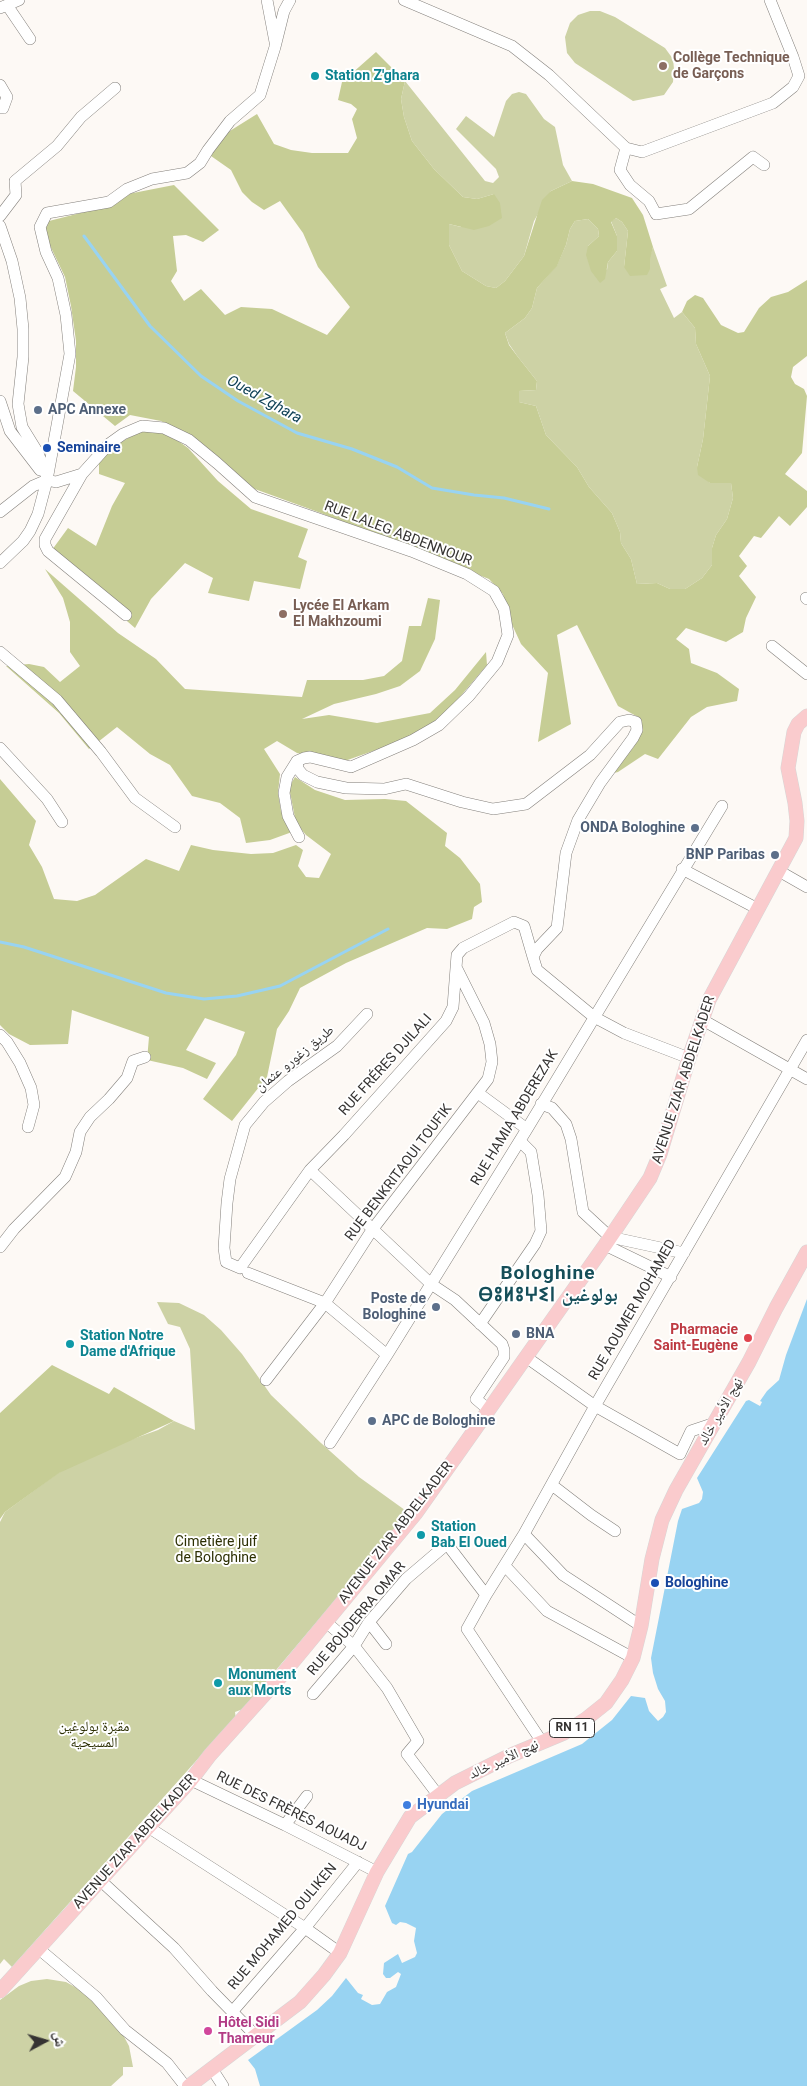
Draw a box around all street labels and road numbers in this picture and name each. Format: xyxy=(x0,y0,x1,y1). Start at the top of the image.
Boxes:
street label: RUE LALEG ABDENNOUR xyxy=(322,498,474,570)
street label: AVENUE ZIAR ABDELKADER xyxy=(649,994,719,1166)
street label: RUE FRÉRES DJILALI xyxy=(336,1011,436,1119)
street label: طريق زغورو عثمان xyxy=(252,1022,338,1096)
street label: RUE HAMIA ABDEREZAK xyxy=(468,1047,562,1189)
street label: RUE BENKRITAOUI TOUFIK xyxy=(342,1101,456,1245)
street label: RUE AOUMER MOHAMED xyxy=(586,1237,680,1383)
street label: نهج الأمير خالد xyxy=(695,1375,747,1449)
street label: AVENUE ZIAR ABDELKADER xyxy=(335,1459,457,1607)
street label: RUE BOUDERRA OMAR xyxy=(305,1559,409,1679)
road number: RN 11 xyxy=(550,1719,594,1738)
street label: نهج الأمير خالد xyxy=(466,1737,542,1783)
street label: RUE DES FRÈRES AOUADJ xyxy=(213,1768,369,1856)
street label: AVENUE ZIAR ABDELKADER xyxy=(70,1771,200,1913)
street label: RUE MOHAMED OULIKEN xyxy=(225,1860,341,1994)

